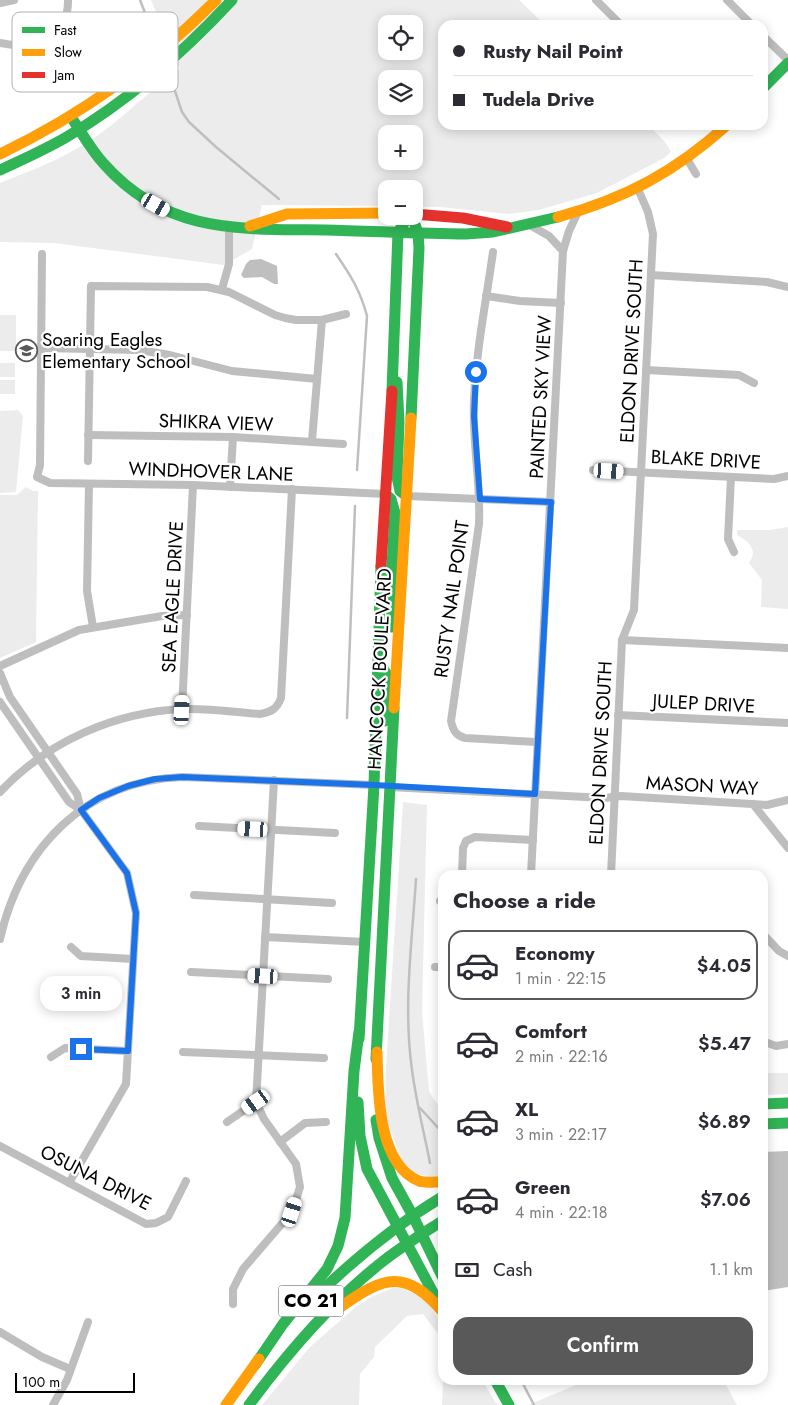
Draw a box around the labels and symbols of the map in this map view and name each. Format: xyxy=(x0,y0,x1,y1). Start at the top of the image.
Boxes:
legend xyxy=(12,12,178,92)
text: Fast xyxy=(54,20,77,40)
text: Slow xyxy=(54,42,82,62)
text: Jam xyxy=(52,65,75,85)
car xyxy=(139,191,172,219)
street label: ELDON DRIVE SOUTH xyxy=(613,258,650,444)
street label: PAINTED SKY VIEW xyxy=(523,315,558,479)
place label: Soaring Eagles Elementary School xyxy=(42,326,191,375)
school or university icon: Soaring Eagles Elementary School xyxy=(14,338,38,362)
route start xyxy=(465,361,487,383)
street label: SHIKRA VIEW xyxy=(158,407,274,438)
street label: BLAKE DRIVE xyxy=(650,443,762,476)
street label: WINDHOVER LANE xyxy=(128,455,294,488)
car xyxy=(593,463,624,479)
street label: RUSTY NAIL POINT xyxy=(427,519,476,679)
street label: SEA EAGLE DRIVE xyxy=(155,520,190,674)
street label: HANCOCK BOULEVARD xyxy=(361,568,398,770)
street label: ELDON DRIVE SOUTH xyxy=(582,660,619,846)
street label: JULEP DRIVE xyxy=(649,687,756,720)
car xyxy=(173,695,190,725)
street label: MASON WAY xyxy=(645,769,759,802)
car xyxy=(237,821,268,837)
car xyxy=(247,968,278,984)
callout: 3 min xyxy=(40,976,122,1012)
route end xyxy=(70,1038,92,1060)
car xyxy=(239,1087,272,1117)
street label: OSUNA DRIVE xyxy=(36,1138,156,1217)
car xyxy=(280,1195,303,1229)
road number: CO 21 xyxy=(278,1285,344,1316)
scale bar xyxy=(15,1370,135,1393)

